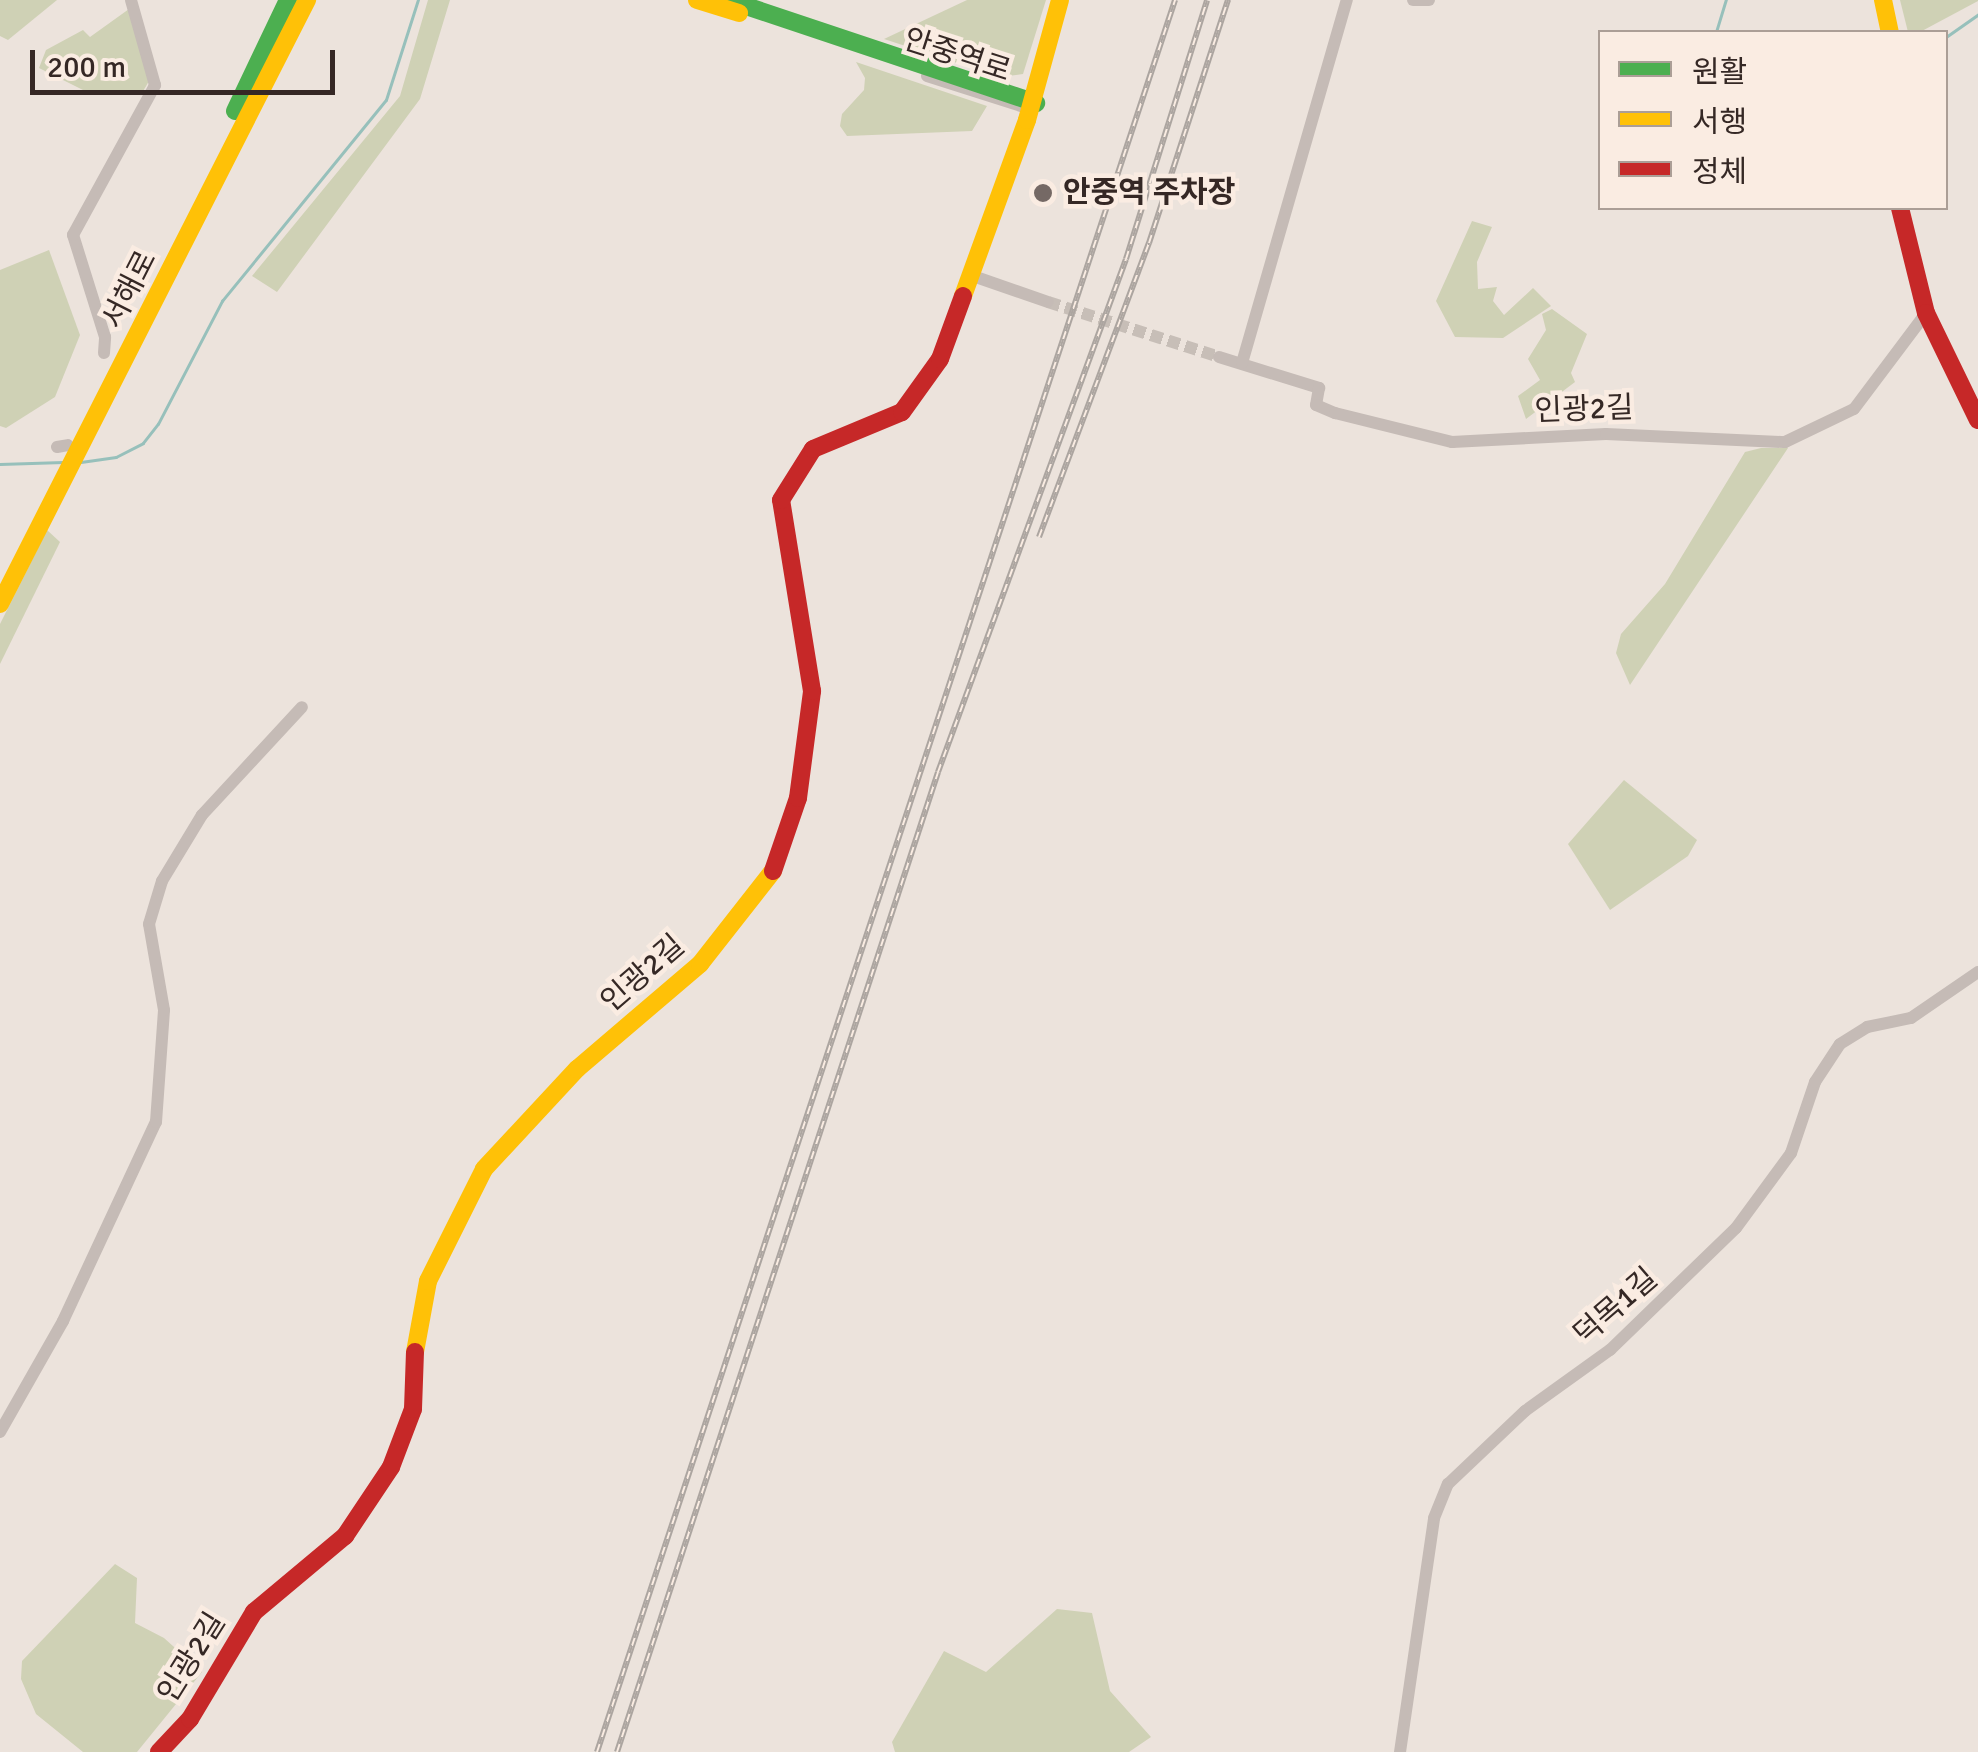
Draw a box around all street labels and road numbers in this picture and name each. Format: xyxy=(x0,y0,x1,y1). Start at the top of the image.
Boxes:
street label: 안중역로 xyxy=(899,22,1015,90)
street label: 서해로 xyxy=(95,245,165,335)
street label: 인광2길 xyxy=(1534,390,1634,430)
street label: 인광2길 xyxy=(594,928,692,1020)
street label: 덕목1길 xyxy=(1567,1261,1665,1353)
street label: 인광2길 xyxy=(151,1606,233,1710)

